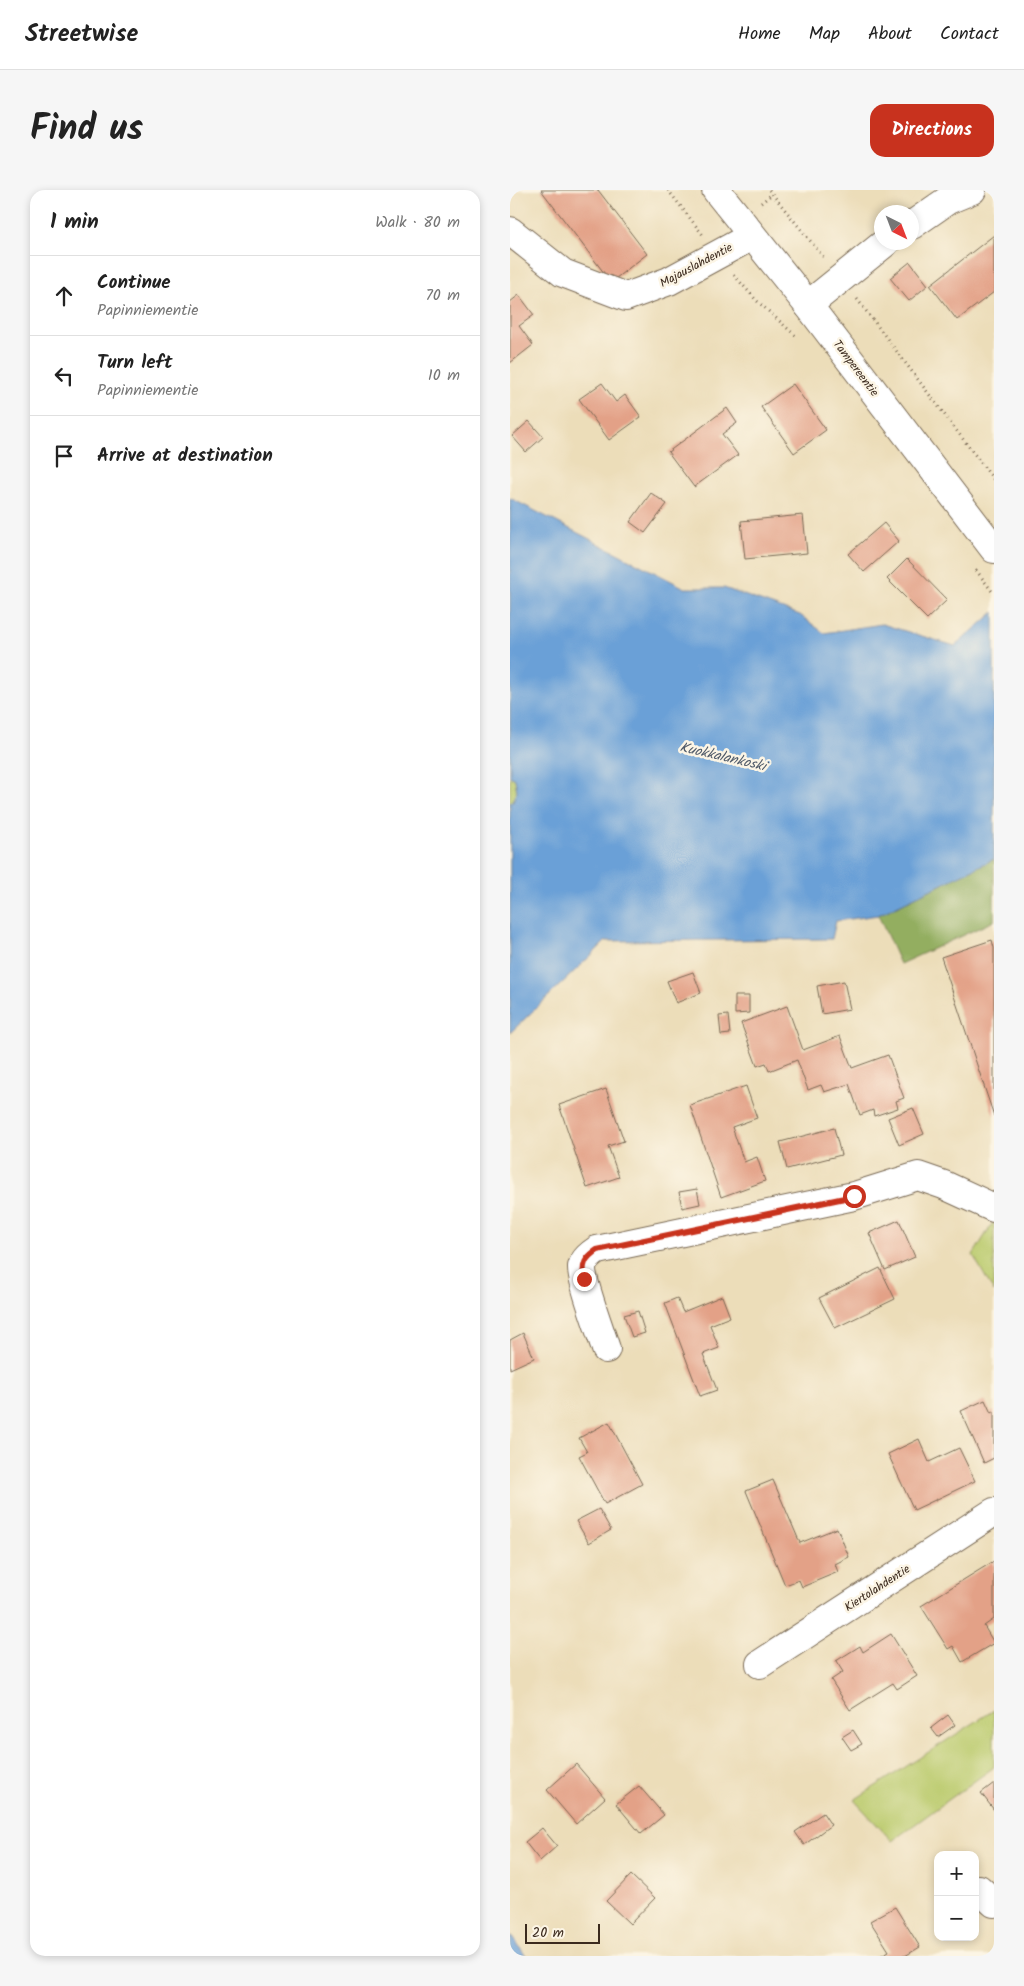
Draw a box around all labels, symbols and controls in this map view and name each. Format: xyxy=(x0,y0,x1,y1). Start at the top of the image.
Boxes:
text: Streetwise xyxy=(25,15,138,54)
text: Home xyxy=(738,20,781,49)
text: Map xyxy=(809,20,840,49)
text: About xyxy=(868,20,912,49)
text: Contact xyxy=(940,20,999,49)
text: Find us xyxy=(30,102,143,158)
button: Directions xyxy=(870,104,994,157)
north arrow xyxy=(874,205,919,250)
text: 1 min xyxy=(50,206,99,239)
text: Walk · 80 m xyxy=(375,210,460,235)
street label: Majauslahdentie xyxy=(656,238,737,293)
text: Continue xyxy=(97,268,170,298)
icon: ahead xyxy=(50,282,78,310)
text: 70 m xyxy=(425,283,460,308)
text: Papinniementie xyxy=(97,298,198,323)
street label: Tampereentie xyxy=(828,336,884,401)
text: Turn left xyxy=(97,348,172,378)
icon: left xyxy=(50,362,78,390)
text: 10 m xyxy=(428,363,460,388)
text: Papinniementie xyxy=(97,378,198,403)
text: Arrive at destination xyxy=(97,441,273,471)
icon: arrive xyxy=(50,442,78,470)
water label: Kuokkalankoski xyxy=(678,736,770,778)
route start xyxy=(843,1185,866,1208)
route end xyxy=(573,1268,596,1291)
street label: Kiertolahdentie xyxy=(841,1560,914,1617)
map controls xyxy=(934,1851,979,1941)
button: + xyxy=(934,1851,979,1896)
button: − xyxy=(934,1896,979,1941)
scale bar xyxy=(525,1921,600,1944)
text: 20 m xyxy=(532,1922,564,1944)

